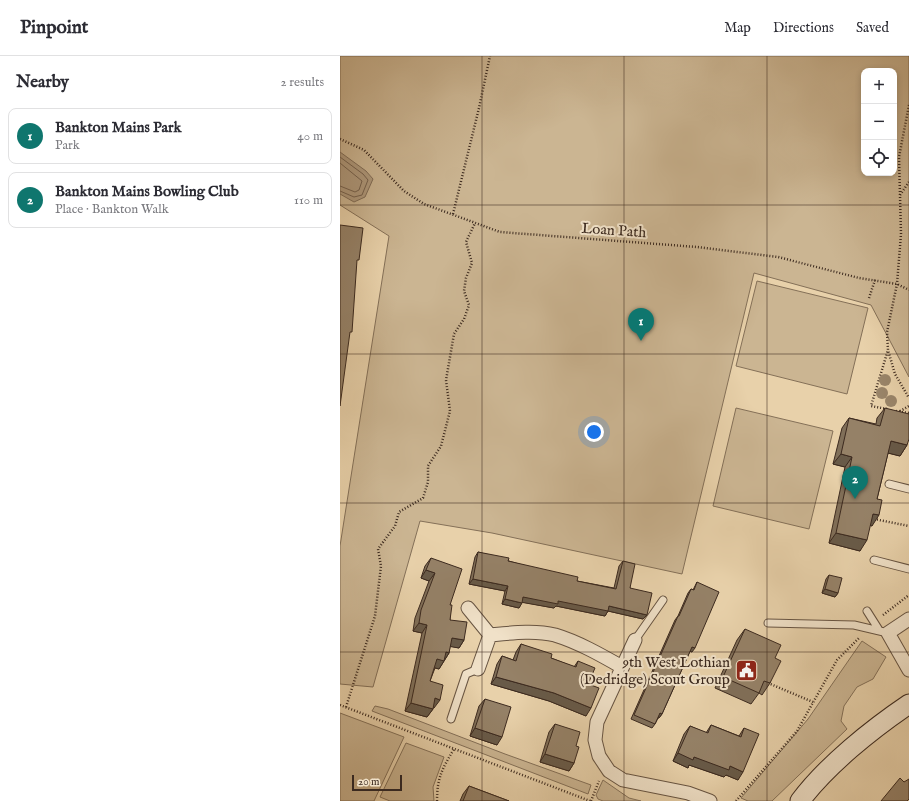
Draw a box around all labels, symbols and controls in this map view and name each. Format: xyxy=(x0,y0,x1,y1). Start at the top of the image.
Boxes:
text: Pinpoint xyxy=(20,16,88,40)
text: Map xyxy=(724,19,751,37)
text: Directions xyxy=(773,19,834,37)
text: Saved xyxy=(856,19,889,37)
map controls xyxy=(861,68,897,176)
button: + xyxy=(861,68,897,104)
text: Nearby xyxy=(16,72,69,93)
text: 2 results xyxy=(280,74,324,91)
button: − xyxy=(861,104,897,140)
text: Bankton Mains Park xyxy=(55,118,182,137)
text: 1 xyxy=(28,128,32,145)
text: 40 m xyxy=(297,128,323,145)
text: Park xyxy=(55,137,80,154)
button: locate xyxy=(861,140,897,176)
text: Bankton Mains Bowling Club xyxy=(55,182,239,201)
text: 2 xyxy=(27,192,33,209)
text: 110 m xyxy=(294,192,323,209)
text: Place · Bankton Walk xyxy=(55,201,169,218)
street label: Loan Path xyxy=(581,219,647,242)
pin: 1 xyxy=(628,308,654,341)
your location xyxy=(584,422,604,442)
pin: 2 xyxy=(842,466,868,499)
place label: 9th West Lothian (Dedridge) Scout Group xyxy=(580,653,730,689)
public building icon: 9th West Lothian (Dedridge) Scout Group xyxy=(733,658,759,684)
scale bar xyxy=(352,773,402,792)
text: 20 m xyxy=(358,775,379,789)

